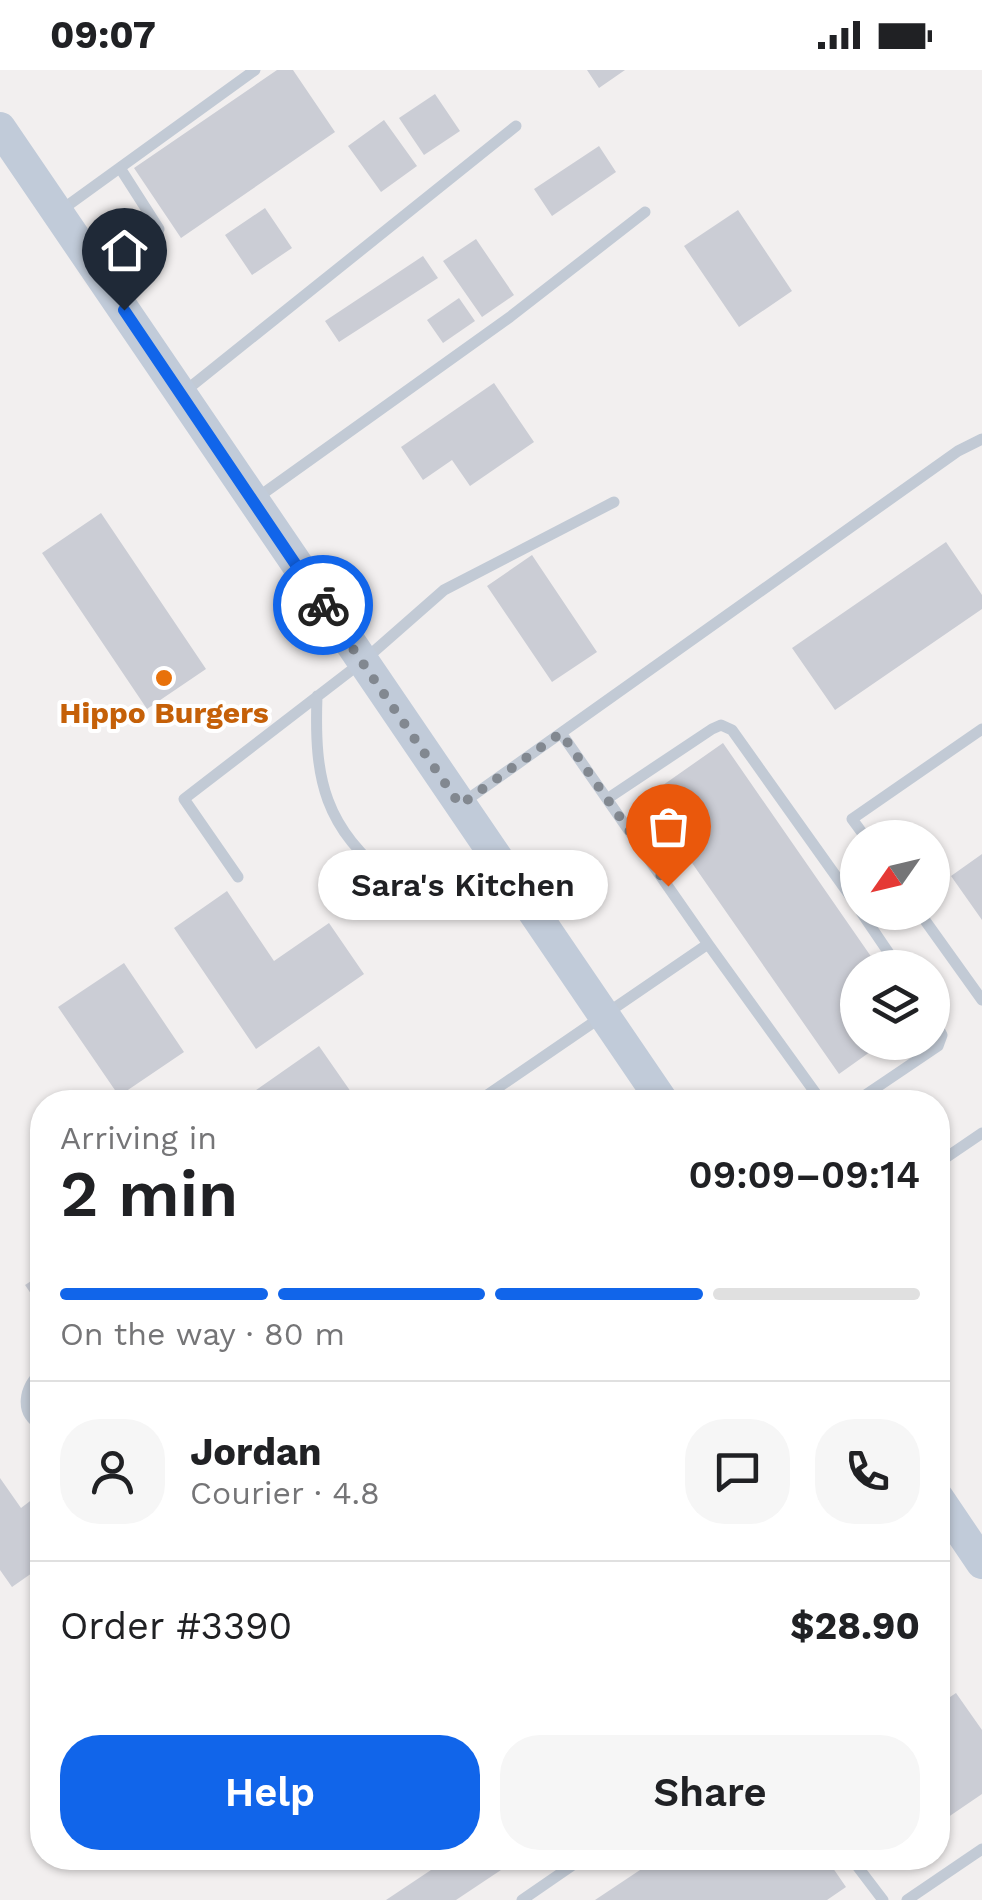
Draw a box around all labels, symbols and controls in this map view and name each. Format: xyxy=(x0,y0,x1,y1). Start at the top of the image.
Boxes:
text: 09:07 xyxy=(50,13,156,57)
pin xyxy=(82,208,167,311)
icon: home xyxy=(97,223,152,278)
courier xyxy=(273,555,373,655)
icon: bike xyxy=(296,578,351,633)
marker: Hippo Burgers xyxy=(153,667,175,689)
place label: Hippo Burgers xyxy=(59,695,269,730)
pin xyxy=(626,784,711,887)
icon: bag xyxy=(641,799,696,854)
north arrow xyxy=(840,820,950,930)
map controls xyxy=(840,820,950,1060)
callout: Sara's Kitchen xyxy=(318,851,608,921)
text: Sara's Kitchen xyxy=(351,866,575,904)
button: layers xyxy=(840,950,950,1060)
text: Arriving in xyxy=(60,1119,217,1157)
text: 09:09–09:14 xyxy=(689,1153,920,1197)
text: 2 min xyxy=(60,1156,238,1232)
text: On the way · 80 m xyxy=(60,1315,345,1353)
button: person xyxy=(60,1419,165,1524)
button: chat xyxy=(685,1419,790,1524)
button: phone xyxy=(815,1419,920,1524)
text: Jordan xyxy=(190,1430,322,1474)
text: Courier · 4.8 xyxy=(190,1474,380,1512)
text: Order #3390 xyxy=(60,1604,292,1648)
text: $28.90 xyxy=(790,1604,920,1648)
button: Help xyxy=(60,1735,480,1850)
button: Share xyxy=(500,1735,920,1850)

